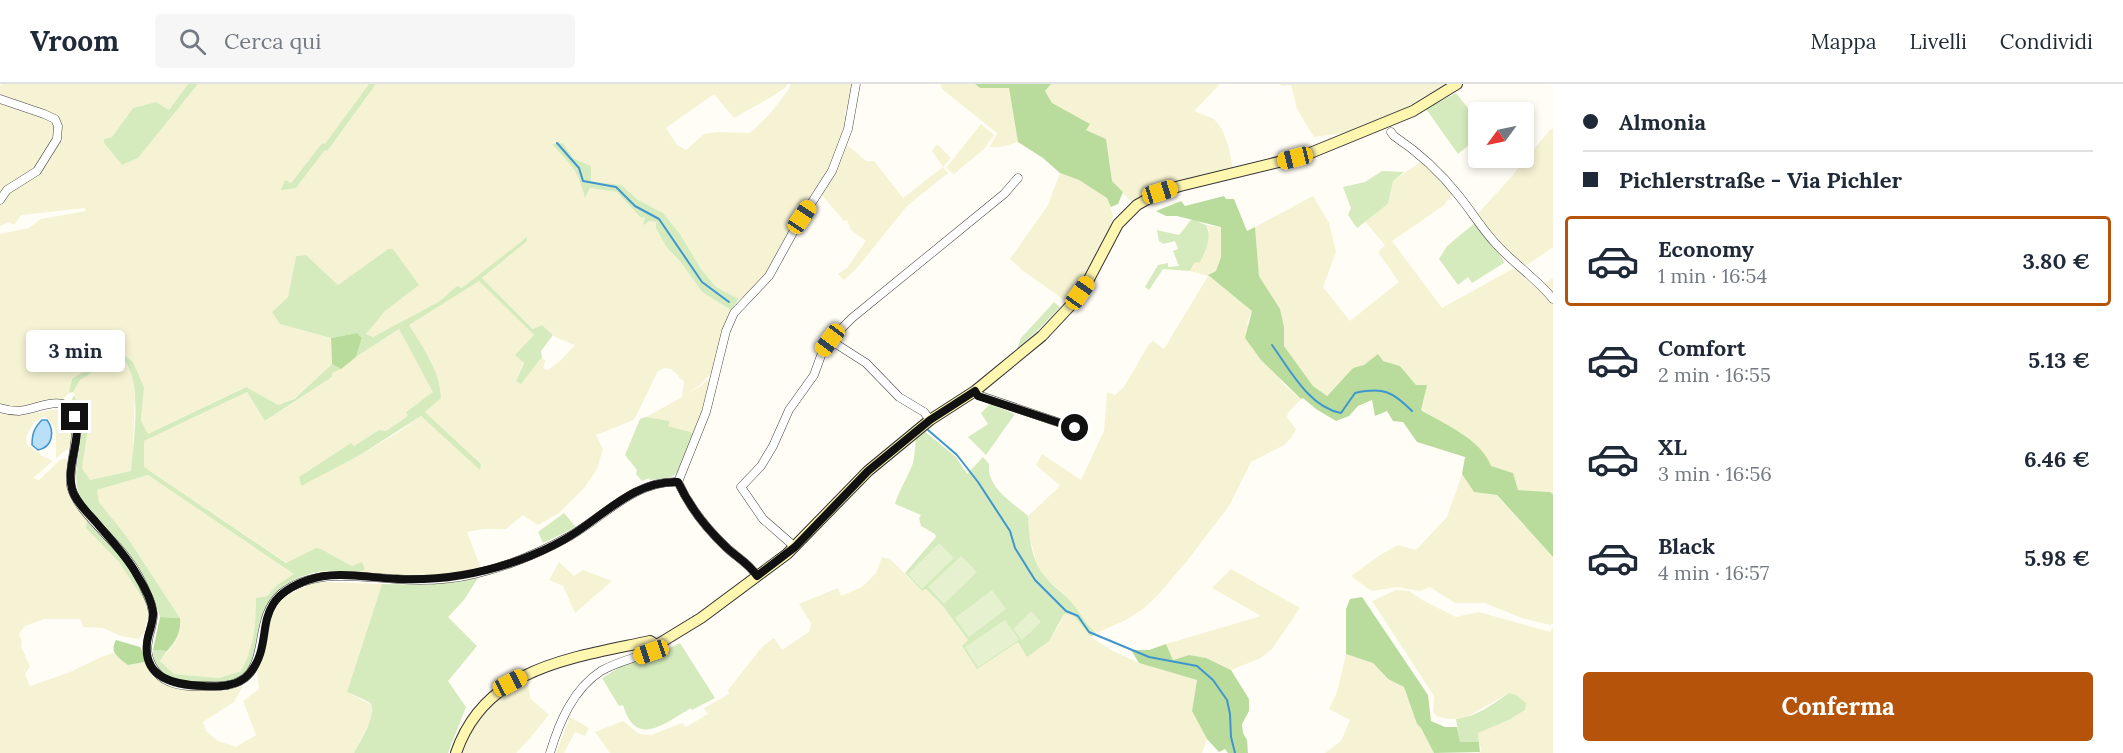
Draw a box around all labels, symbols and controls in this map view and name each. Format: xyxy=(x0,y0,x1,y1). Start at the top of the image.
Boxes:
search box xyxy=(155,14,575,68)
text: Vroom xyxy=(30,23,119,59)
icon: search xyxy=(176,25,209,58)
text: Cerca qui xyxy=(224,27,321,55)
text: Mappa xyxy=(1811,28,1877,55)
text: Livelli xyxy=(1910,28,1967,55)
text: Condividi xyxy=(2000,28,2093,55)
north arrow xyxy=(1468,102,1534,168)
map controls xyxy=(1468,102,1534,168)
text: Almonia xyxy=(1619,108,1706,136)
car xyxy=(1275,145,1315,171)
text: Pichlerstraße - Via Pichler xyxy=(1619,166,1902,194)
car xyxy=(1140,178,1180,206)
car xyxy=(784,197,820,237)
icon: car xyxy=(1586,234,1640,288)
text: Economy xyxy=(1658,235,1754,263)
text: 3.80 € xyxy=(2022,247,2090,275)
text: 1 min · 16:54 xyxy=(1658,263,1767,288)
car xyxy=(1062,273,1098,313)
car xyxy=(812,320,848,360)
callout: 3 min xyxy=(26,330,124,372)
icon: car xyxy=(1586,333,1640,387)
text: Comfort xyxy=(1658,334,1746,362)
text: 3 min xyxy=(48,338,103,363)
text: 5.13 € xyxy=(2028,346,2090,374)
text: 2 min · 16:55 xyxy=(1658,362,1771,387)
route end xyxy=(61,403,88,430)
route start xyxy=(1061,414,1088,441)
icon: car xyxy=(1586,432,1640,486)
text: XL xyxy=(1658,433,1687,461)
text: 6.46 € xyxy=(2024,445,2090,473)
text: 3 min · 16:56 xyxy=(1658,461,1772,486)
icon: car xyxy=(1586,531,1640,585)
text: Black xyxy=(1658,532,1715,560)
text: 5.98 € xyxy=(2024,544,2090,572)
text: 4 min · 16:57 xyxy=(1658,560,1769,585)
car xyxy=(631,638,671,666)
car xyxy=(490,667,530,699)
button: Conferma xyxy=(1583,672,2093,741)

